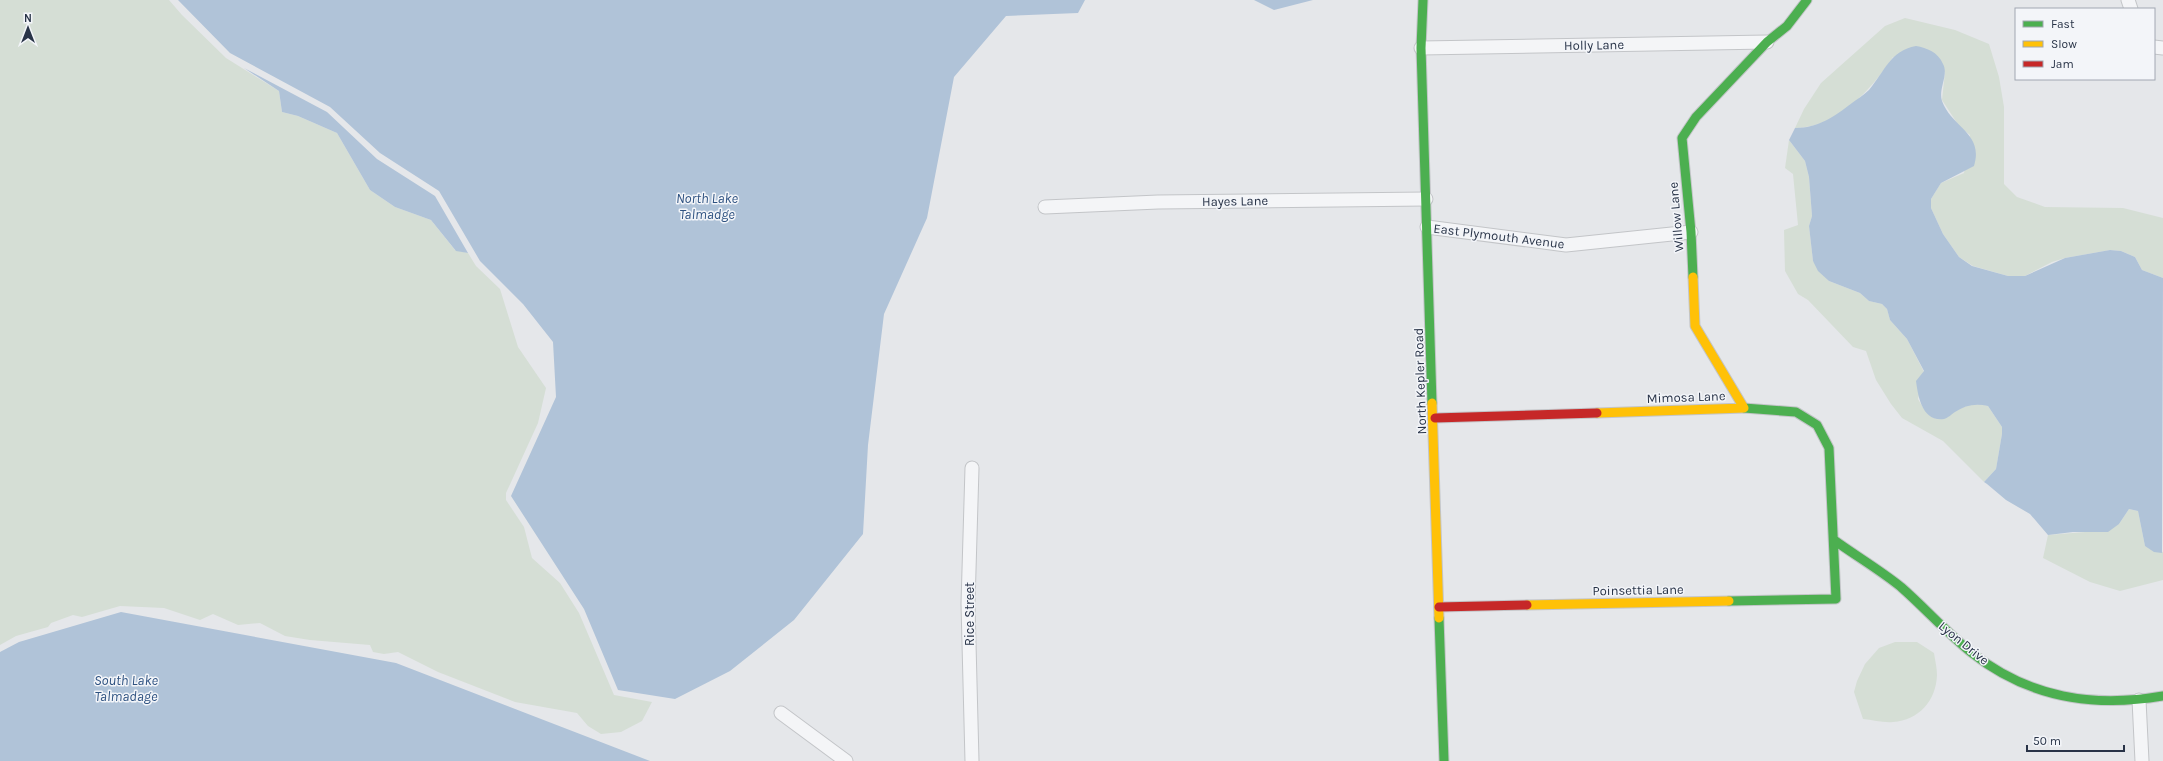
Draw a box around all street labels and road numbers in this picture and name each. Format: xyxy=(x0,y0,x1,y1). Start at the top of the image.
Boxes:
street label: Holly Lane xyxy=(1564,37,1624,53)
street label: Willow Lane xyxy=(1665,181,1687,253)
street label: Hayes Lane xyxy=(1202,193,1269,209)
street label: East Plymouth Avenue xyxy=(1433,221,1566,252)
street label: North Kepler Road xyxy=(1411,327,1429,435)
street label: Mimosa Lane xyxy=(1646,388,1726,406)
street label: Rice Street xyxy=(962,582,977,646)
street label: Poinsettia Lane xyxy=(1592,582,1684,598)
street label: Lyon Drive xyxy=(1936,618,1992,668)

